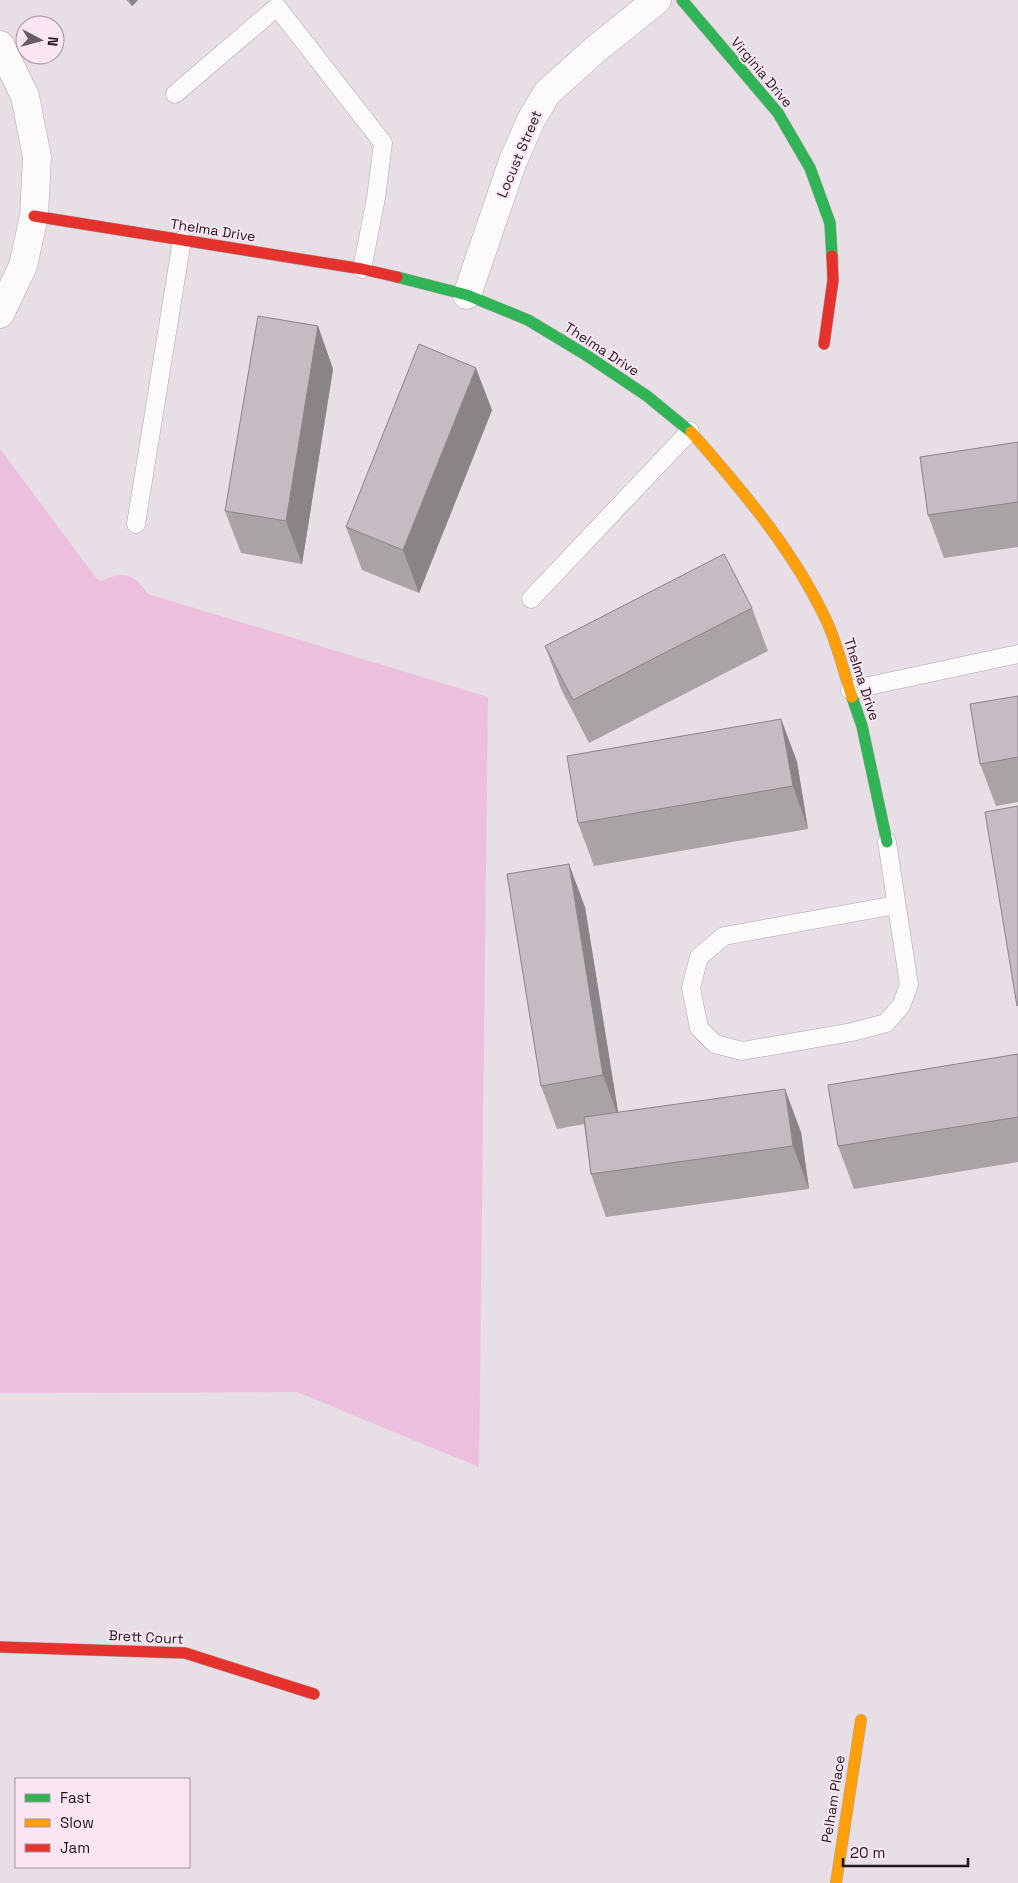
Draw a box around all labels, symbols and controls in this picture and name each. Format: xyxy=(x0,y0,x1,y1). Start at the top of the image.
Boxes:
north arrow xyxy=(15,15,65,65)
street label: Virginia Drive xyxy=(727,33,797,111)
text: N xyxy=(43,36,62,47)
street label: Locust Street xyxy=(493,108,545,200)
street label: Thelma Drive xyxy=(169,214,257,246)
street label: Thelma Drive xyxy=(561,318,643,380)
street label: Thelma Drive xyxy=(840,635,884,723)
street label: Brett Court xyxy=(108,1626,184,1648)
street label: Pelham Place xyxy=(817,1754,849,1844)
legend xyxy=(15,1778,190,1868)
text: Fast xyxy=(60,1788,91,1807)
text: Slow xyxy=(60,1813,94,1832)
scale bar xyxy=(843,1836,968,1868)
text: Jam xyxy=(60,1838,90,1857)
text: 20 m xyxy=(850,1843,885,1862)

